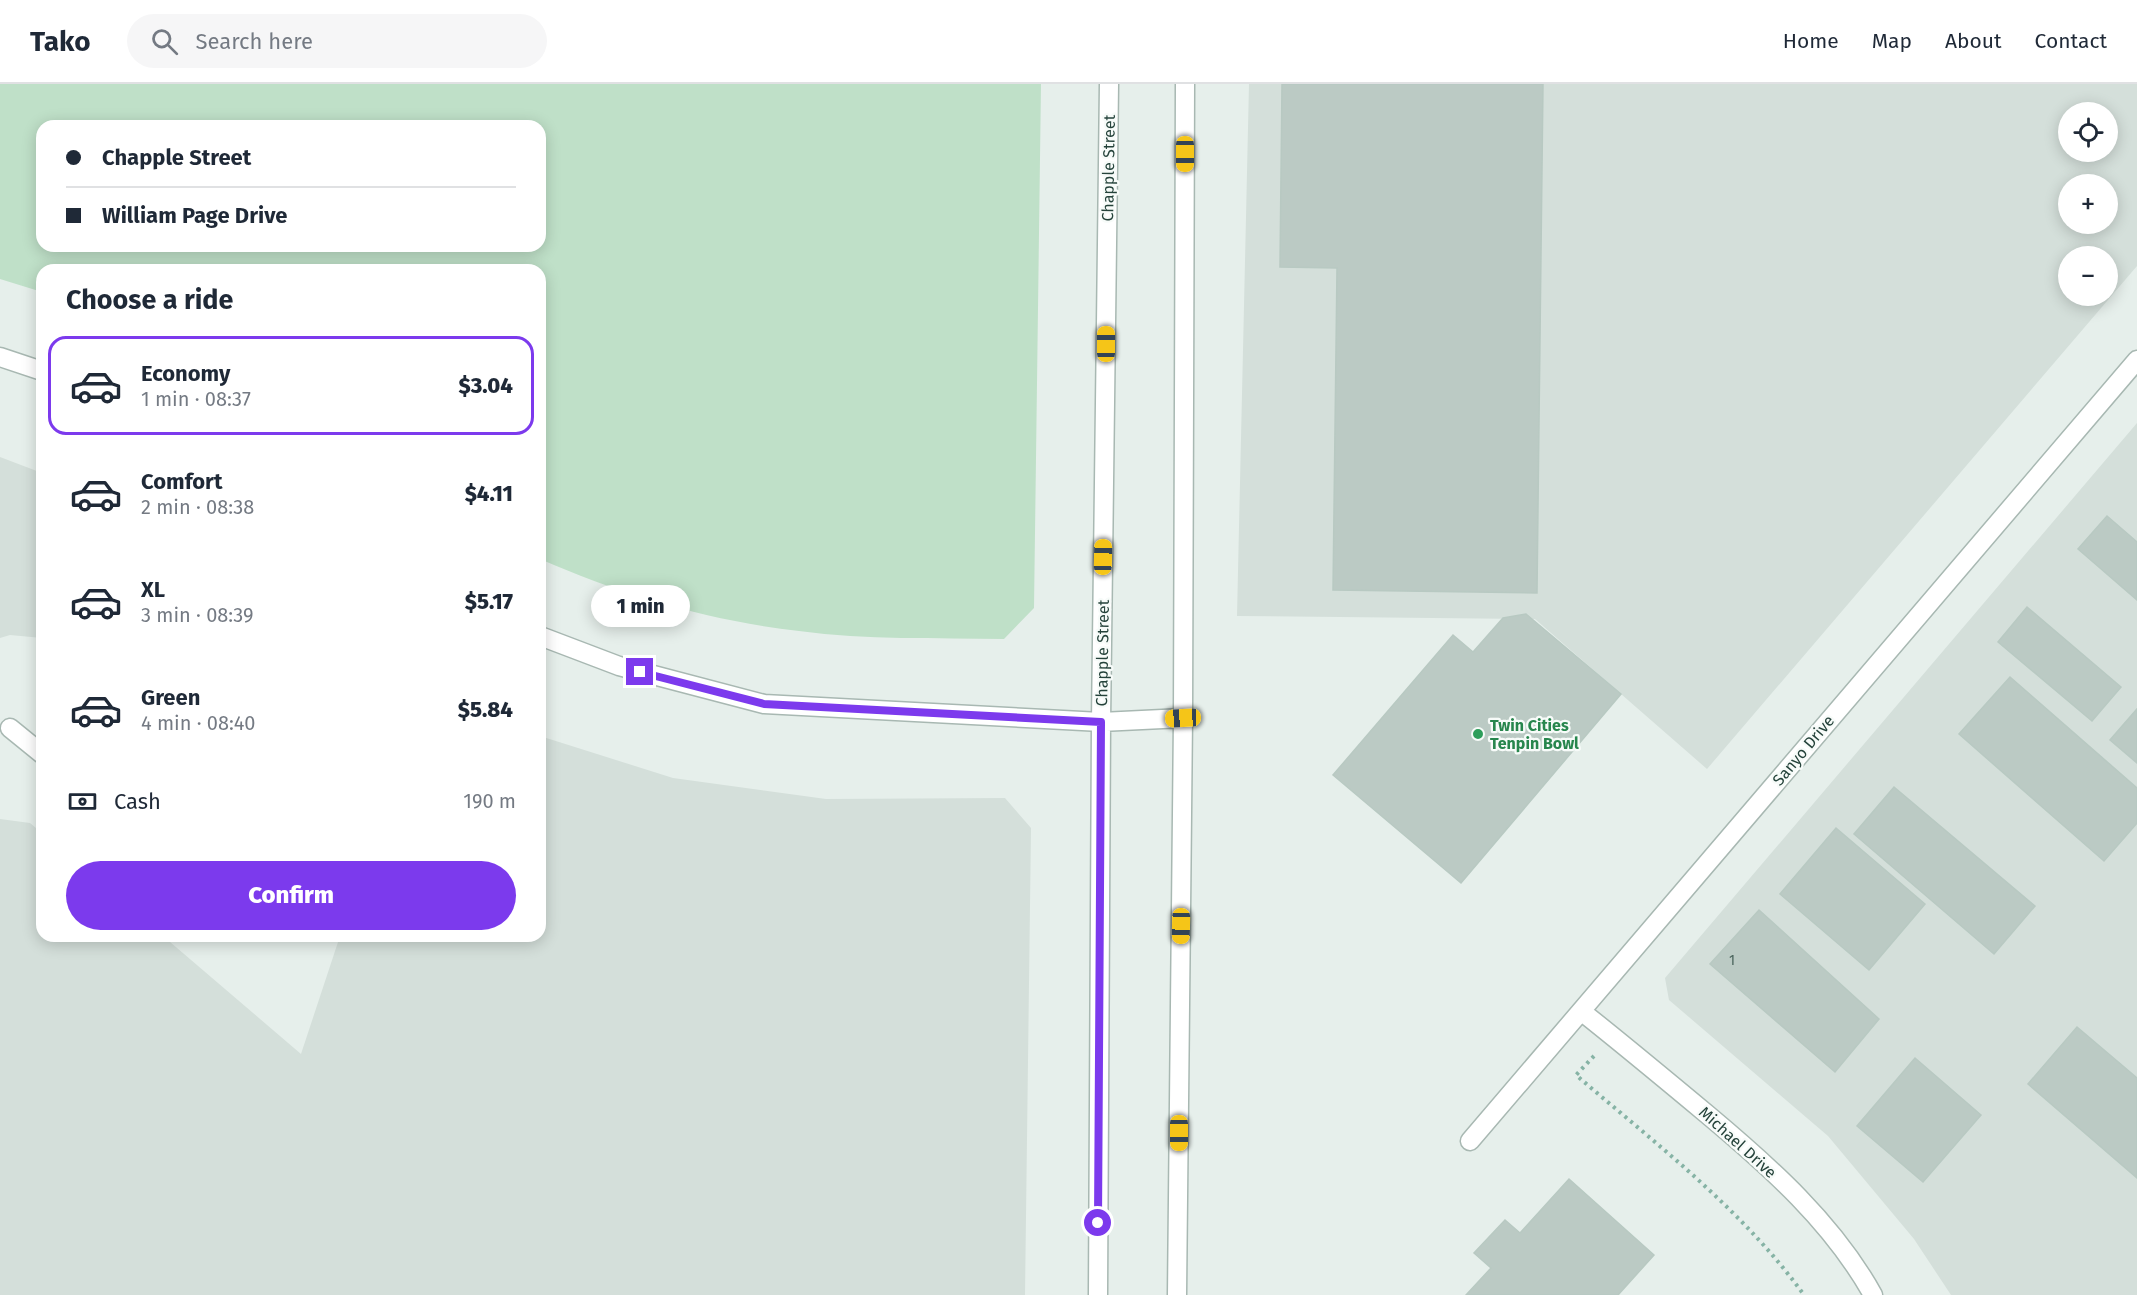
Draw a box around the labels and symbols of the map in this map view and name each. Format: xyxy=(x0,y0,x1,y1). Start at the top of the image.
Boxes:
street label: Chapple Street xyxy=(1098,114,1119,222)
car xyxy=(1176,136,1194,172)
car xyxy=(1097,326,1115,362)
car xyxy=(1094,539,1112,575)
callout: 1 min xyxy=(590,585,690,627)
street label: Chapple Street xyxy=(1092,599,1113,707)
route end xyxy=(626,658,653,685)
car xyxy=(1165,708,1201,728)
street label: Sanyo Drive xyxy=(1769,711,1838,789)
place label: Twin Cities Tenpin Bowl xyxy=(1490,716,1579,753)
marker: Twin Cities Tenpin Bowl xyxy=(1471,727,1485,741)
car xyxy=(1172,908,1190,944)
house number: 1 xyxy=(1729,952,1735,969)
street label: Michael Drive xyxy=(1695,1103,1780,1182)
car xyxy=(1170,1115,1188,1151)
route start xyxy=(1084,1209,1111,1236)

